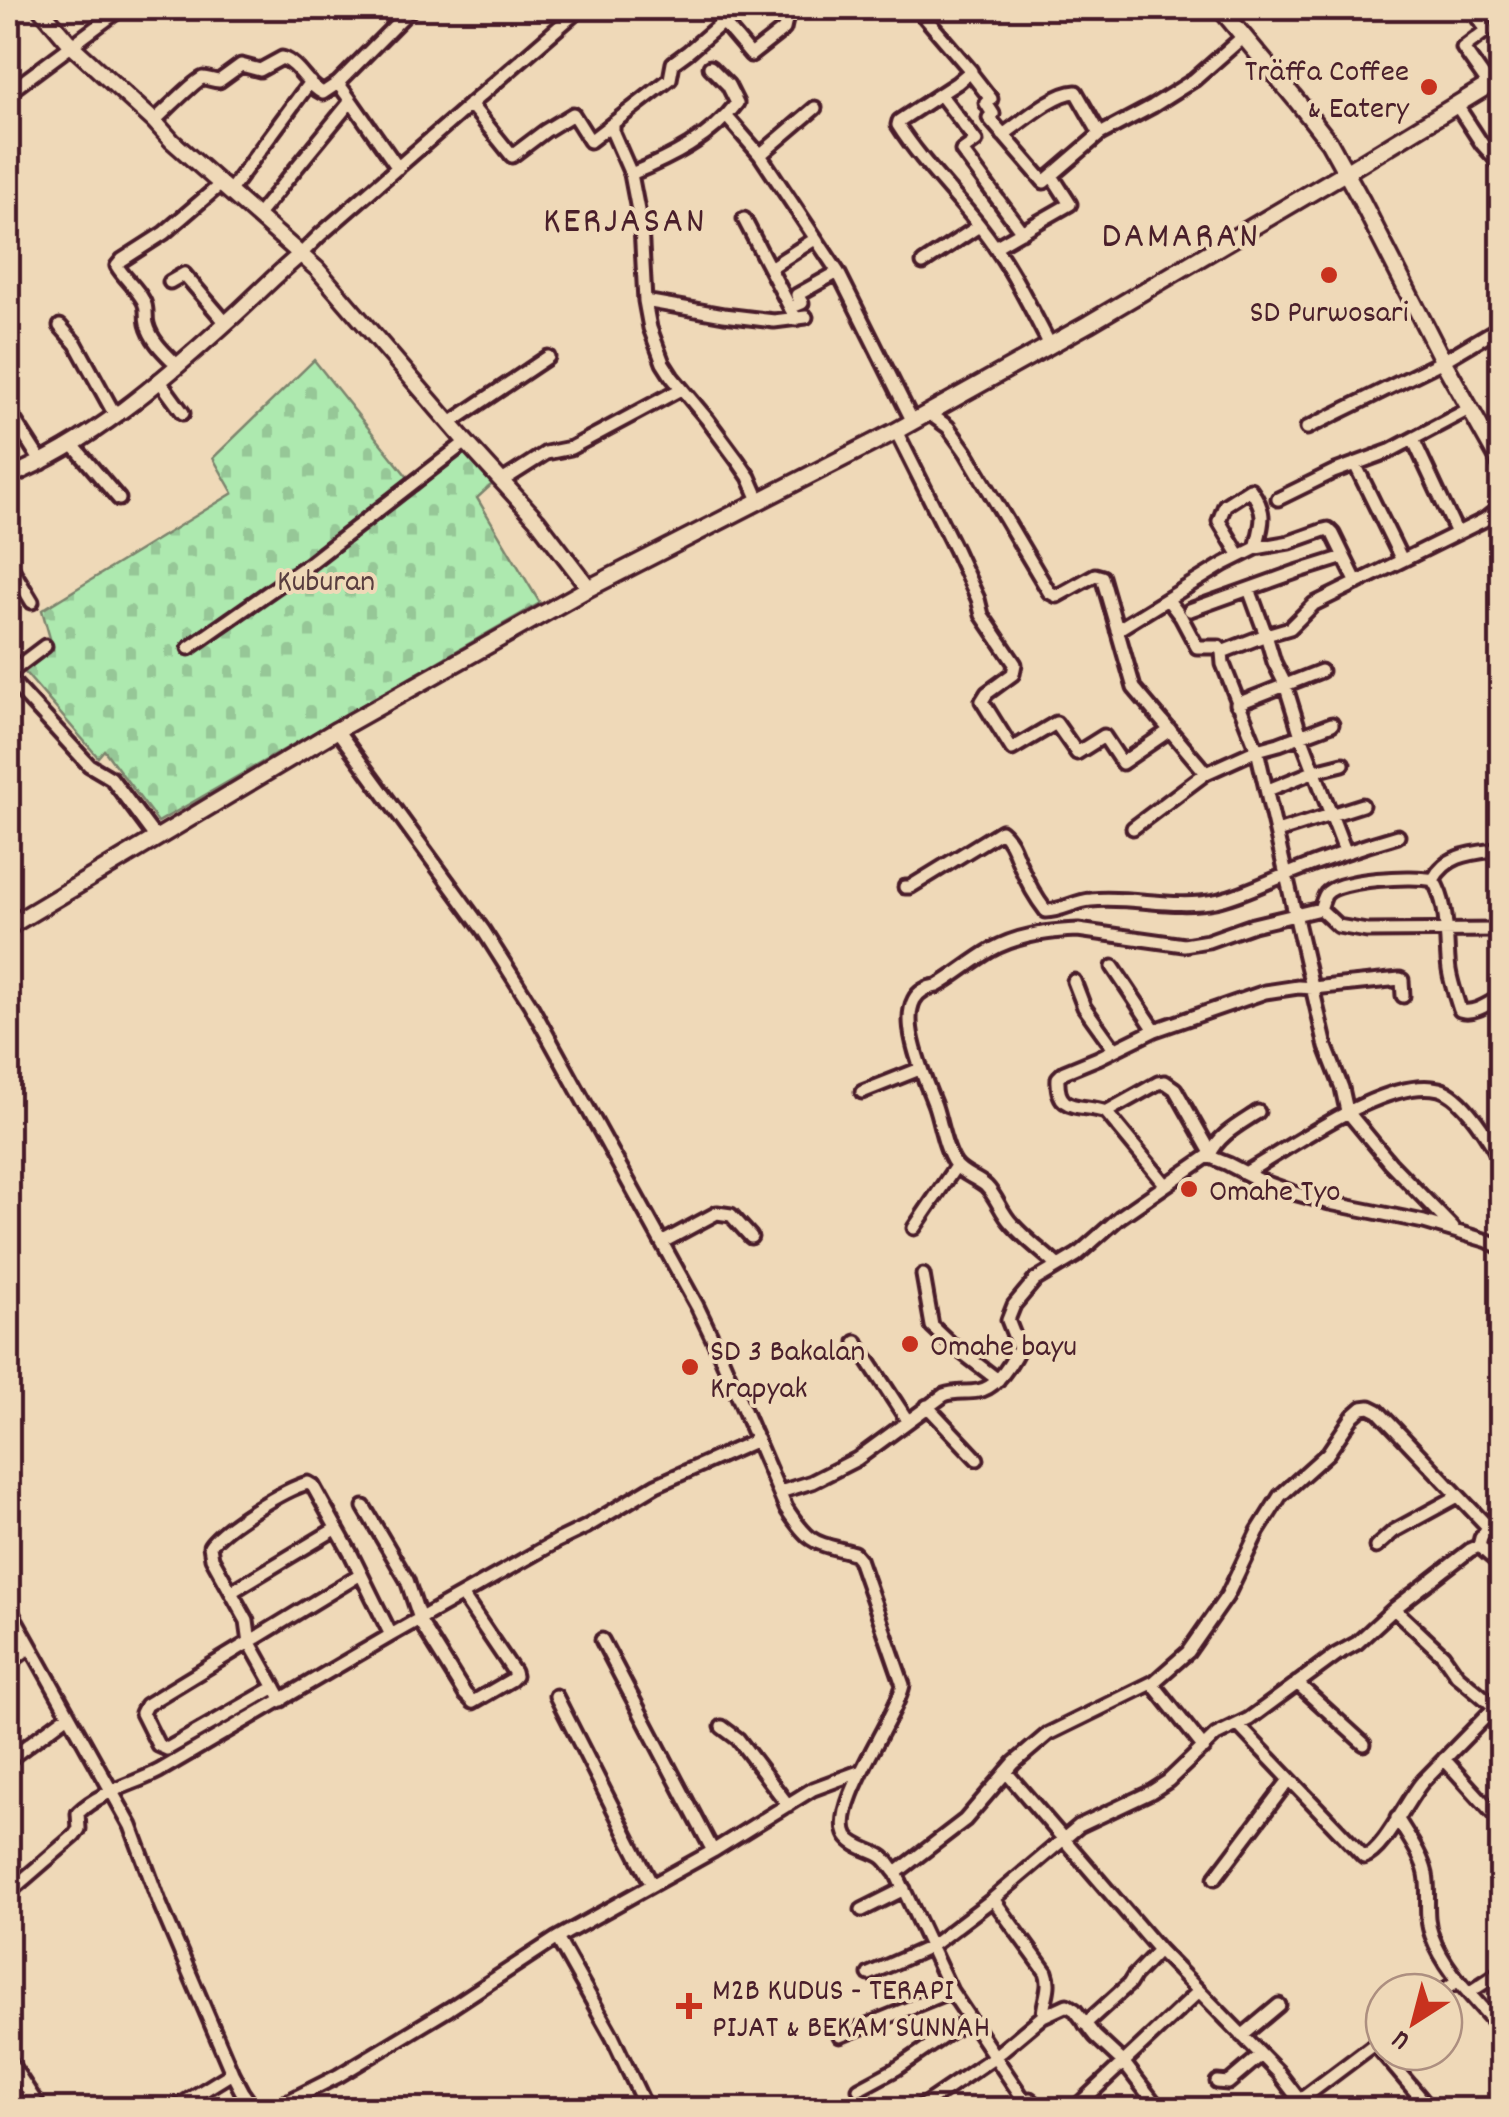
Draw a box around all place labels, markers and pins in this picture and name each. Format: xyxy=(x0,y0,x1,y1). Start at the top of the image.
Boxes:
place label: Träffa Coffee & Eatery xyxy=(1244,51,1410,134)
marker: Träffa Coffee & Eatery xyxy=(1418,76,1440,98)
marker: SD Purwosari xyxy=(1318,264,1340,286)
place label: SD Purwosari xyxy=(1249,292,1409,338)
place label: Omahe Tyo xyxy=(1209,1171,1340,1217)
marker: Omahe Tyo xyxy=(1178,1178,1200,1200)
place label: Omahe bayu xyxy=(930,1326,1077,1372)
place label: SD 3 Bakalan Krapyak xyxy=(710,1331,865,1414)
marker: Omahe bayu xyxy=(899,1333,921,1355)
marker: SD 3 Bakalan Krapyak xyxy=(679,1356,701,1378)
place label: M2B KUDUS - TERAPI PIJAT & BEKAM SUNNAH xyxy=(712,1970,990,2053)
marker: M2B KUDUS - TERAPI PIJAT & BEKAM SUNNAH xyxy=(676,1993,702,2019)

